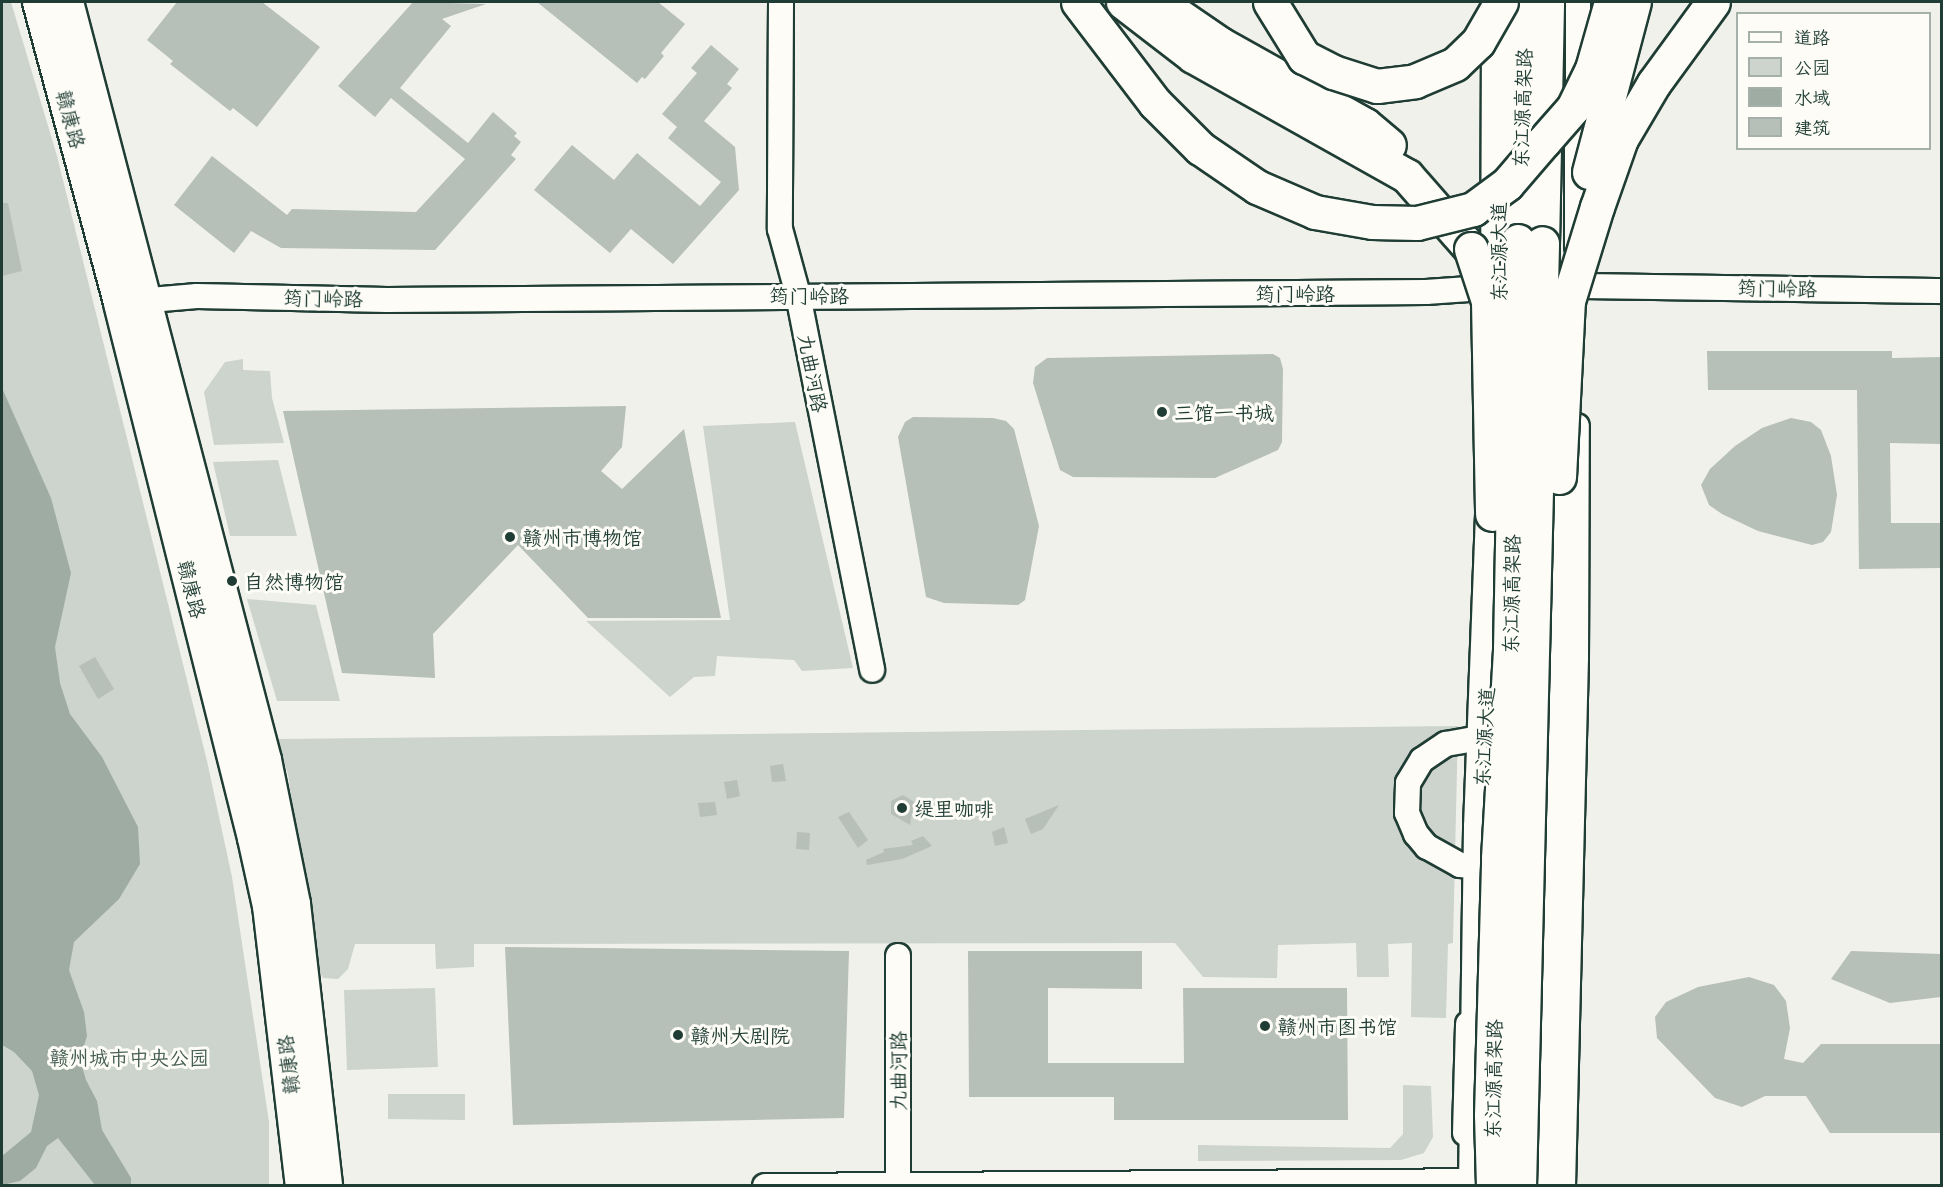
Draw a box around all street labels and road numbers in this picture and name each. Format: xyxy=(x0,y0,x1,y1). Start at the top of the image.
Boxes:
street label: 东江源高架路 xyxy=(1508,48,1536,168)
street label: 赣康路 xyxy=(52,87,90,151)
street label: 东江源大道 xyxy=(1486,202,1510,302)
street label: 筠门岭路 xyxy=(1737,275,1817,301)
street label: 筠门岭路 xyxy=(1255,281,1335,305)
street label: 筠门岭路 xyxy=(769,283,849,307)
street label: 筠门岭路 xyxy=(283,285,363,311)
street label: 九曲河路 xyxy=(794,331,832,415)
street label: 东江源高架路 xyxy=(1498,534,1524,654)
street label: 赣康路 xyxy=(173,557,211,621)
street label: 东江源大道 xyxy=(1469,686,1499,788)
street label: 东江源高架路 xyxy=(1480,1019,1506,1139)
street label: 九曲河路 xyxy=(886,1031,910,1111)
street label: 赣康路 xyxy=(272,1034,304,1096)

